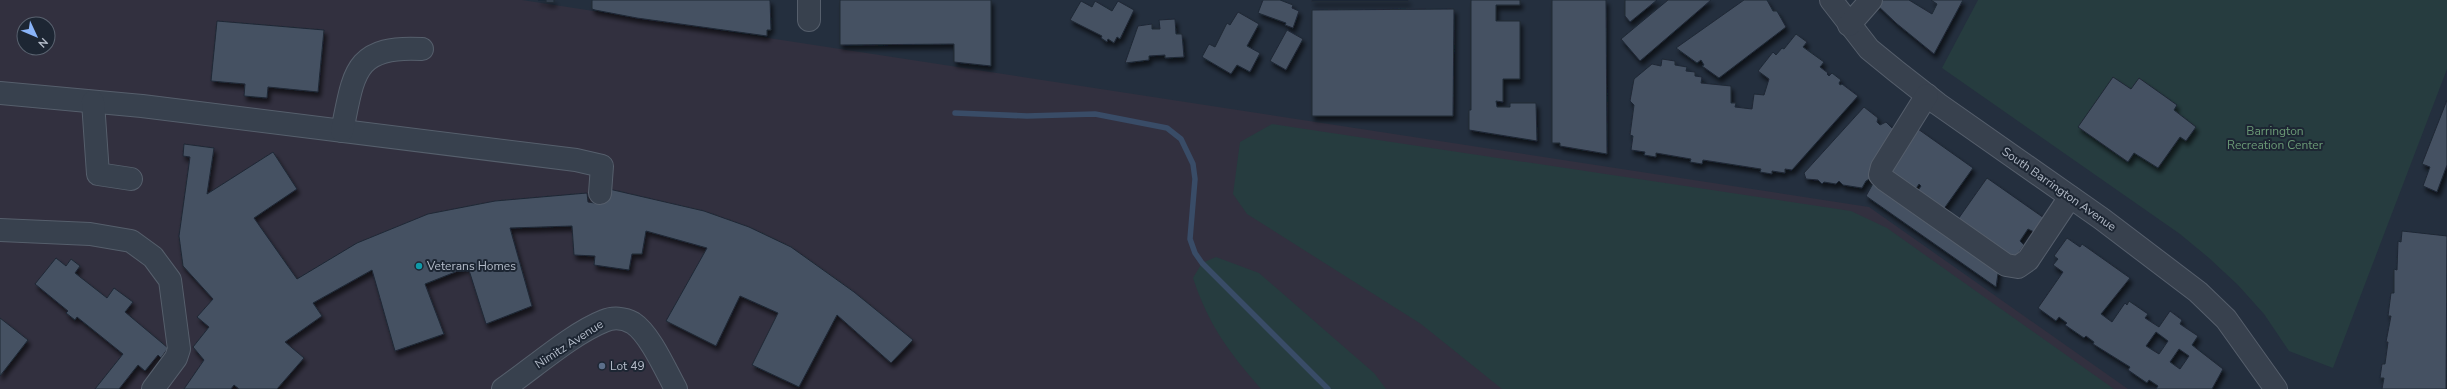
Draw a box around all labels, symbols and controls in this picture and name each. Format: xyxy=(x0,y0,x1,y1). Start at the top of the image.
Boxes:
north arrow xyxy=(16,16,56,56)
text: N xyxy=(35,34,51,51)
park label: Barrington Recreation Center xyxy=(2227,123,2324,153)
street label: South Barrington Avenue xyxy=(1999,143,2119,235)
place label: Veterans Homes xyxy=(426,258,516,274)
marker: Veterans Homes xyxy=(414,261,424,271)
street label: Nimitz Avenue xyxy=(532,316,606,372)
place label: Lot 49 xyxy=(610,358,645,374)
marker: Lot 49 xyxy=(597,361,607,371)

